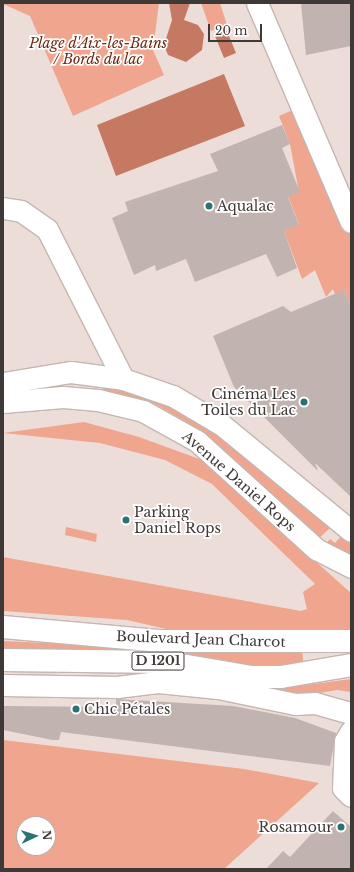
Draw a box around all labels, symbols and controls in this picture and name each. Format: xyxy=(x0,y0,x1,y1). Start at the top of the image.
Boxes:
scale bar xyxy=(210,16,264,42)
text: 20 m xyxy=(215,23,247,38)
park label: Plage d'Aix-les-Bains / Bords du lac xyxy=(29,35,167,68)
place label: Aqualac xyxy=(217,198,274,214)
marker: Aqualac xyxy=(204,201,214,211)
place label: Cinéma Les Toiles du Lac xyxy=(201,386,296,418)
marker: Cinéma Les Toiles du Lac xyxy=(299,397,309,407)
street label: Avenue Daniel Rops xyxy=(179,427,299,535)
place label: Parking Daniel Rops xyxy=(134,504,221,536)
marker: Parking Daniel Rops xyxy=(121,515,131,525)
street label: Boulevard Jean Charcot xyxy=(116,628,286,650)
road number: D 1201 xyxy=(131,650,185,672)
place label: Chic Pétales xyxy=(84,701,170,717)
marker: Chic Pétales xyxy=(71,704,81,714)
north arrow xyxy=(16,816,56,856)
place label: Rosamour xyxy=(259,819,333,835)
marker: Rosamour xyxy=(336,822,346,832)
text: N xyxy=(40,830,54,841)

